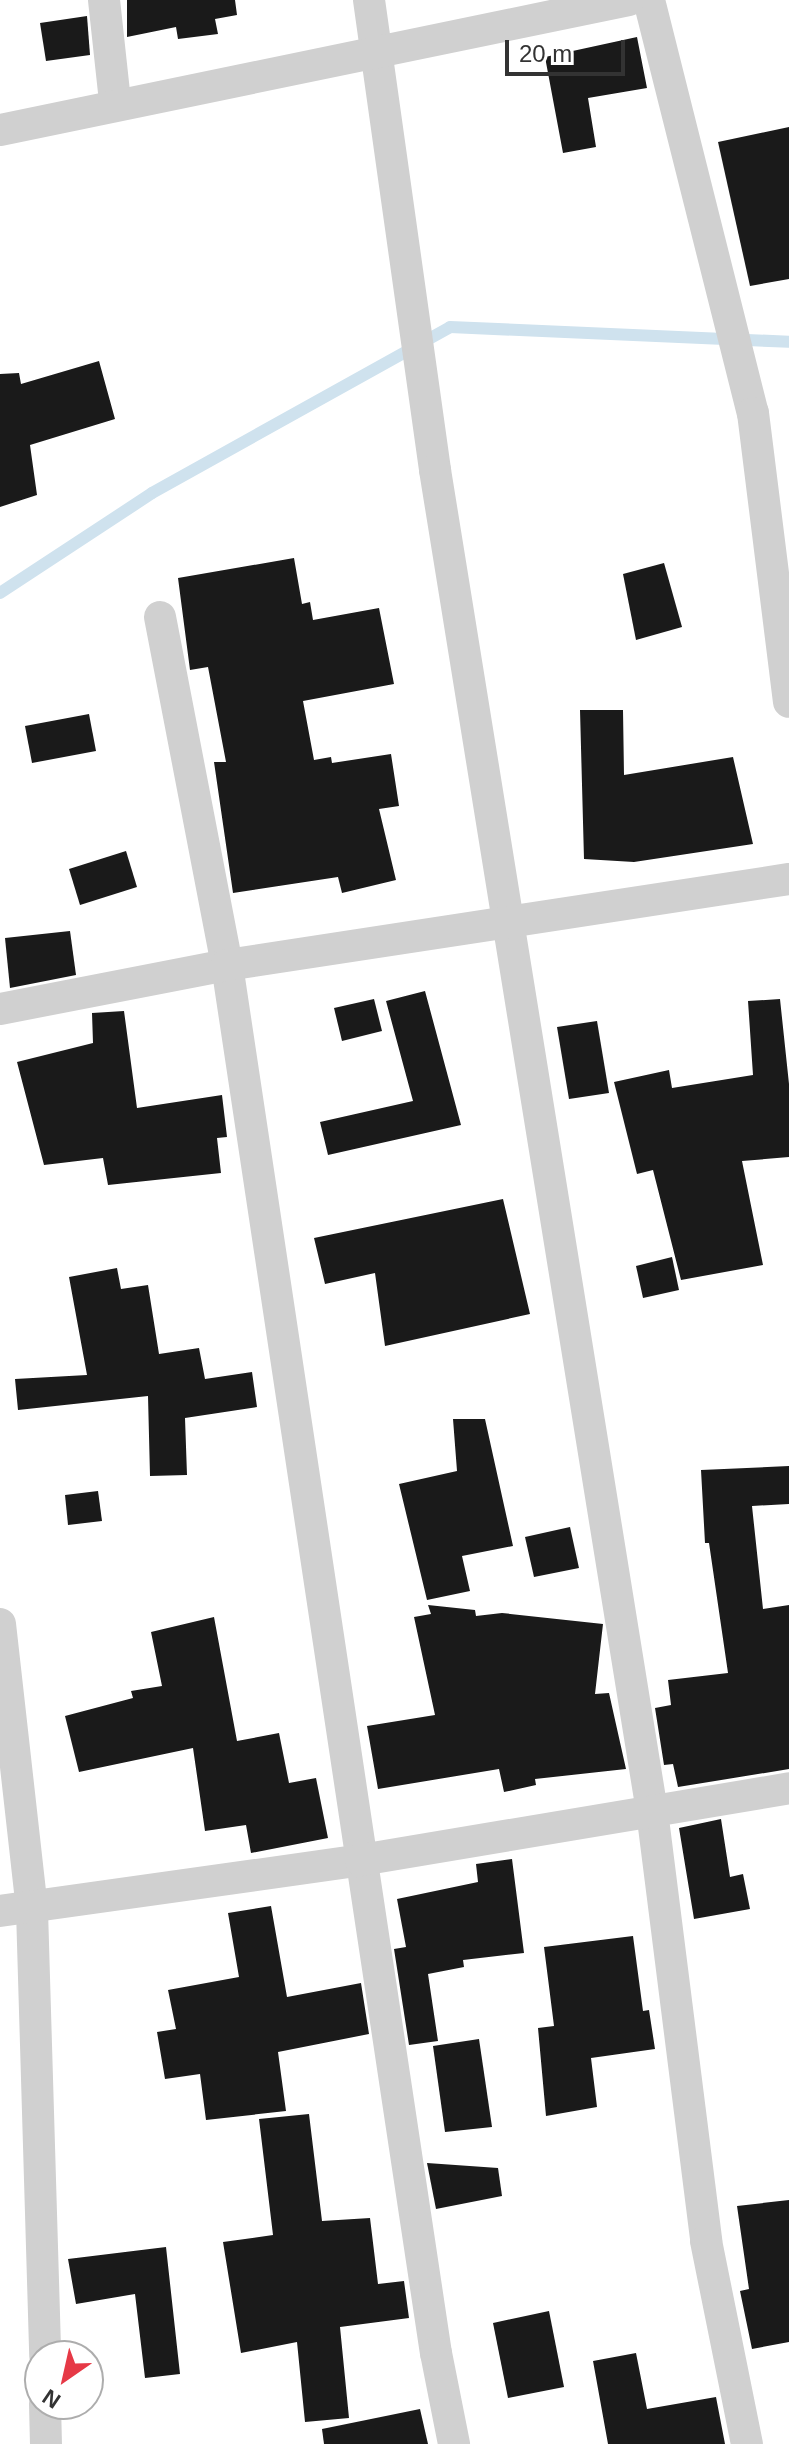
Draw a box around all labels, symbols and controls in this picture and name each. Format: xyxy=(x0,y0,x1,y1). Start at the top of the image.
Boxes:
scale bar xyxy=(509,24,629,74)
text: 20 m xyxy=(519,40,572,67)
north arrow xyxy=(24,2340,104,2420)
text: N xyxy=(38,2384,65,2413)

